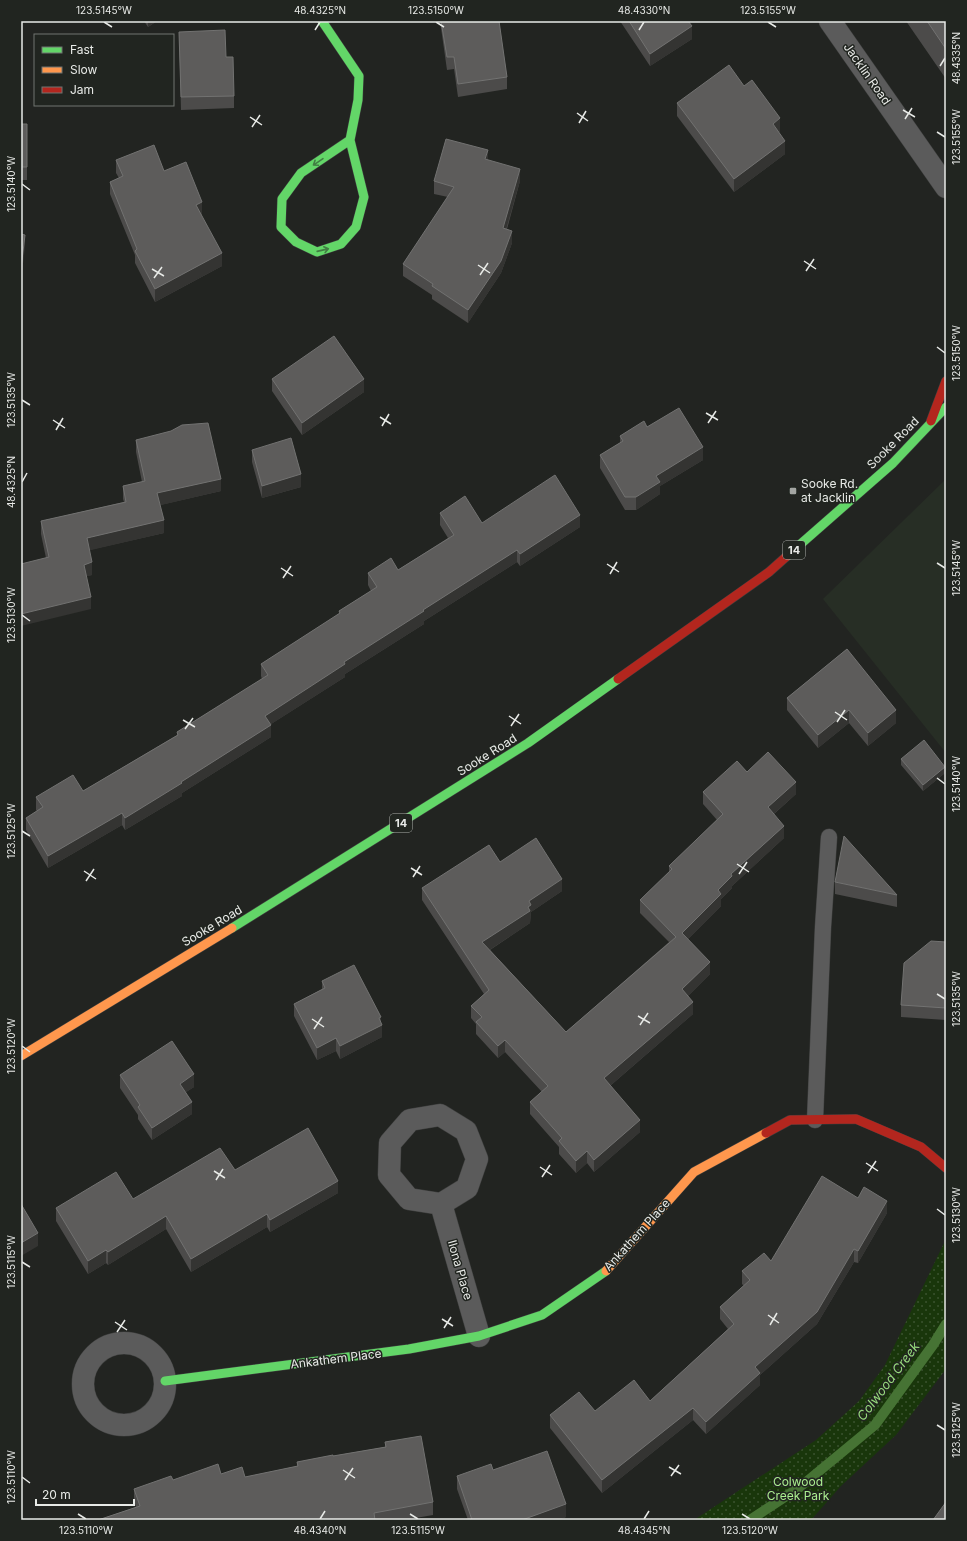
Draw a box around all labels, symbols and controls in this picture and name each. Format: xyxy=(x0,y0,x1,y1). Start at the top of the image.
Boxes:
text: 123.5145°W xyxy=(76,4,132,16)
text: 48.4325°N xyxy=(294,4,346,16)
text: 123.5150°W xyxy=(408,4,464,16)
text: 48.4330°N xyxy=(618,4,670,16)
text: 123.5155°W xyxy=(740,4,796,16)
text: 48.4335°N xyxy=(950,32,962,84)
legend xyxy=(34,34,174,106)
street label: Jacklin Road xyxy=(841,40,894,108)
text: Fast xyxy=(70,42,94,57)
text: Slow xyxy=(70,62,98,77)
text: Jam xyxy=(70,82,94,97)
text: 123.5155°W xyxy=(950,109,962,165)
text: 123.5140°W xyxy=(5,156,17,212)
one-way arrow xyxy=(313,158,324,166)
one-way arrow xyxy=(316,245,329,253)
text: 123.5150°W xyxy=(950,325,962,381)
text: 123.5135°W xyxy=(5,372,17,428)
street label: Sooke Road xyxy=(863,413,922,472)
text: 48.4325°N xyxy=(5,456,17,508)
place label: Sooke Rd. at Jacklin xyxy=(801,476,858,505)
marker: Sooke Rd. at Jacklin xyxy=(788,486,798,496)
text: 123.5145°W xyxy=(950,540,962,596)
road number: 14 xyxy=(783,541,805,559)
text: 123.5130°W xyxy=(5,587,17,643)
street label: Sooke Road xyxy=(454,730,519,779)
text: 123.5140°W xyxy=(950,756,962,812)
text: 123.5125°W xyxy=(5,803,17,859)
road number: 14 xyxy=(390,814,412,832)
street label: Sooke Road xyxy=(179,902,245,949)
text: 123.5135°W xyxy=(950,971,962,1027)
text: 123.5120°W xyxy=(5,1018,17,1074)
text: 123.5130°W xyxy=(950,1187,962,1243)
street label: Ankathem Place xyxy=(600,1196,673,1274)
text: 123.5115°W xyxy=(5,1235,17,1289)
street label: Ilona Place xyxy=(445,1238,476,1302)
water label: Colwood Creek xyxy=(853,1338,923,1423)
street label: Ankathem Place xyxy=(289,1345,382,1372)
text: 123.5125°W xyxy=(950,1402,962,1458)
text: 123.5110°W xyxy=(5,1450,17,1504)
park label: Colwood Creek Park xyxy=(767,1474,830,1503)
scale bar xyxy=(36,1481,134,1507)
text: 20 m xyxy=(42,1487,71,1502)
text: 123.5110°W xyxy=(59,1524,113,1536)
text: 48.4340°N xyxy=(294,1524,346,1536)
text: 123.5115°W xyxy=(391,1524,445,1536)
text: 48.4345°N xyxy=(618,1524,670,1536)
text: 123.5120°W xyxy=(722,1524,778,1536)

